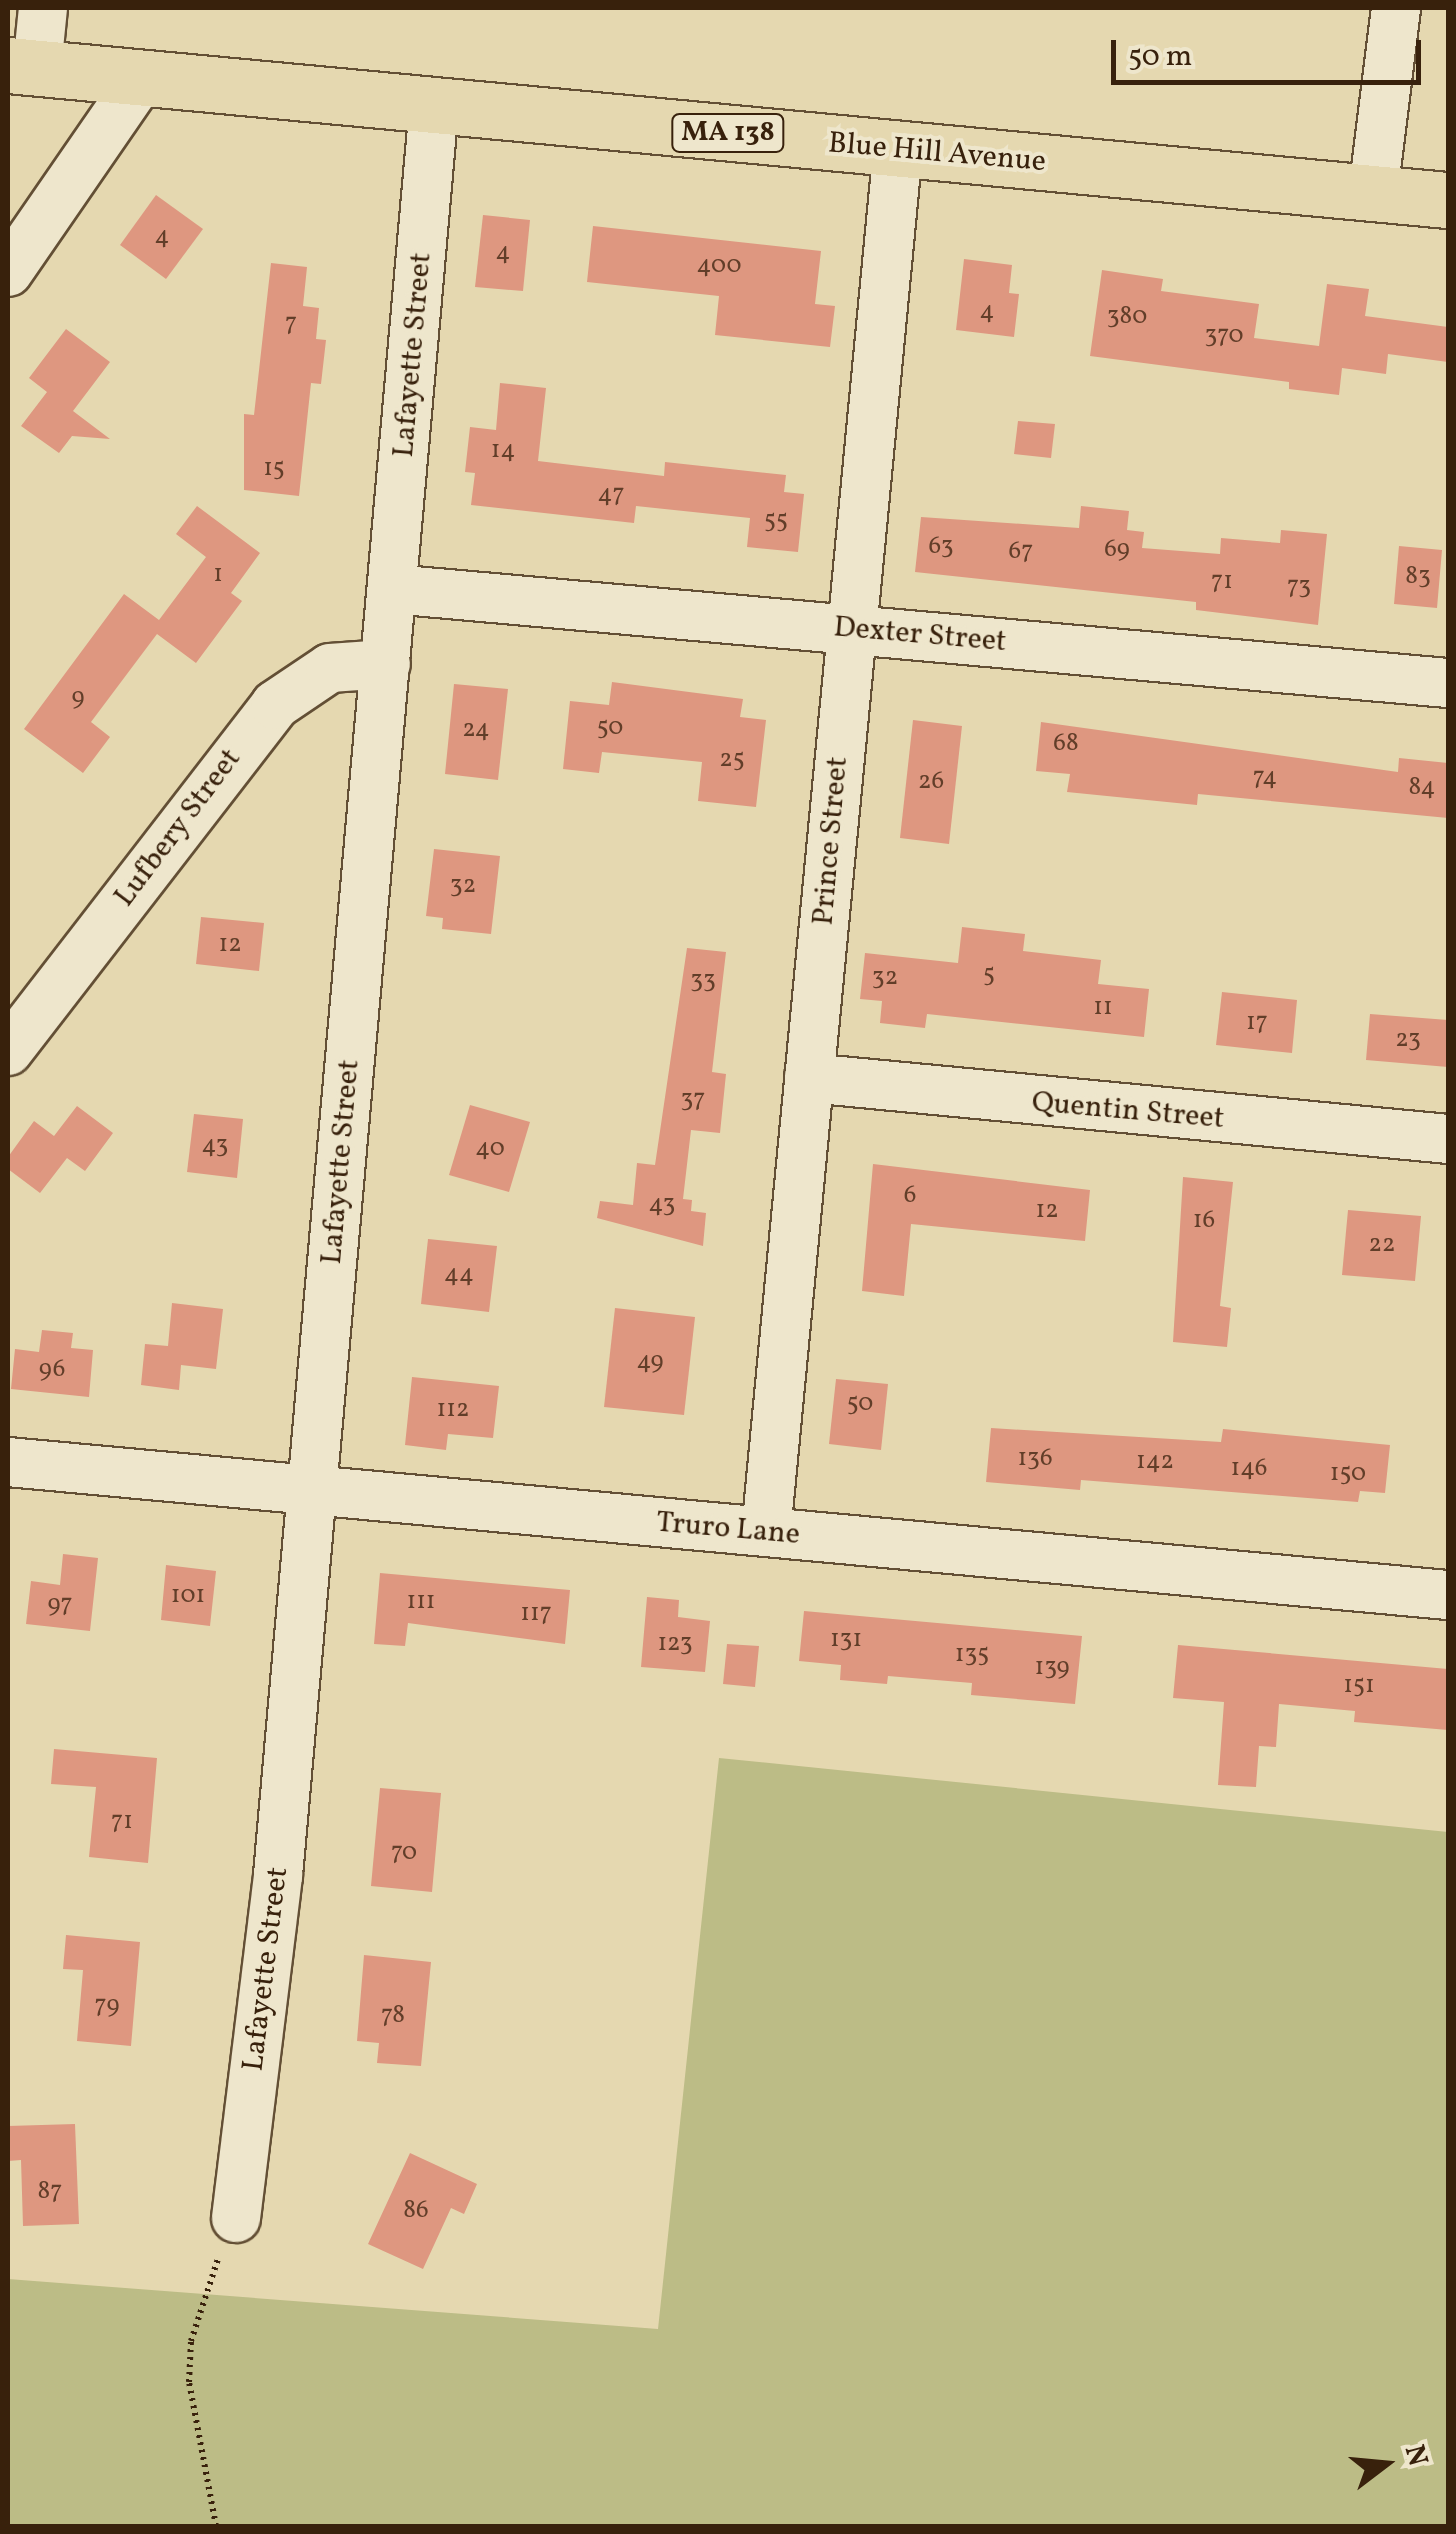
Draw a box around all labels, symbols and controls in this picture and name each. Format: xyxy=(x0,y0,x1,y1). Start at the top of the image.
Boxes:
scale bar xyxy=(1116,20,1426,82)
text: 50 m xyxy=(1128,36,1192,78)
road number: MA 138 xyxy=(670,110,786,156)
street label: Blue Hill Avenue xyxy=(827,126,1047,180)
house number: 4 xyxy=(155,222,169,252)
house number: 4 xyxy=(496,238,510,268)
street label: Lafayette Street xyxy=(386,251,440,459)
house number: 400 xyxy=(697,251,741,281)
house number: 4 xyxy=(980,297,994,327)
house number: 380 xyxy=(1107,302,1147,332)
house number: 7 xyxy=(285,309,297,339)
house number: 370 xyxy=(1205,321,1243,351)
house number: 14 xyxy=(491,436,515,466)
house number: 15 xyxy=(263,454,285,484)
house number: 47 xyxy=(597,480,625,510)
house number: 55 xyxy=(764,506,788,536)
house number: 63 xyxy=(928,532,954,562)
house number: 69 xyxy=(1104,535,1130,565)
house number: 67 xyxy=(1009,537,1033,567)
house number: 1 xyxy=(213,560,223,590)
house number: 83 xyxy=(1405,562,1431,592)
house number: 71 xyxy=(1211,567,1233,597)
house number: 73 xyxy=(1287,572,1311,602)
street label: Dexter Street xyxy=(832,610,1008,660)
house number: 9 xyxy=(72,683,84,713)
house number: 50 xyxy=(597,713,623,743)
house number: 24 xyxy=(462,715,490,745)
house number: 68 xyxy=(1053,729,1079,759)
street label: Lufbery Street xyxy=(107,742,249,914)
house number: 25 xyxy=(719,745,745,775)
street label: Prince Street xyxy=(806,755,856,927)
house number: 74 xyxy=(1253,763,1277,793)
house number: 26 xyxy=(918,767,944,797)
house number: 84 xyxy=(1409,773,1435,803)
house number: 32 xyxy=(450,871,476,901)
house number: 12 xyxy=(218,930,242,960)
house number: 5 xyxy=(983,960,995,990)
house number: 32 xyxy=(872,963,898,993)
house number: 33 xyxy=(690,966,716,996)
house number: 11 xyxy=(1093,993,1113,1023)
house number: 17 xyxy=(1246,1008,1268,1038)
house number: 23 xyxy=(1395,1025,1421,1055)
street label: Lafayette Street xyxy=(314,1058,368,1266)
house number: 37 xyxy=(681,1085,705,1115)
street label: Quentin Street xyxy=(1030,1085,1226,1137)
house number: 43 xyxy=(202,1131,228,1161)
house number: 40 xyxy=(475,1134,505,1164)
house number: 6 xyxy=(904,1181,916,1211)
house number: 43 xyxy=(649,1190,675,1220)
house number: 12 xyxy=(1035,1196,1059,1226)
house number: 16 xyxy=(1193,1206,1215,1236)
house number: 22 xyxy=(1369,1230,1395,1260)
house number: 44 xyxy=(444,1260,474,1290)
house number: 49 xyxy=(636,1347,664,1377)
house number: 96 xyxy=(39,1355,65,1385)
house number: 50 xyxy=(847,1389,873,1419)
house number: 112 xyxy=(437,1395,469,1425)
house number: 136 xyxy=(1017,1444,1053,1474)
house number: 142 xyxy=(1136,1447,1174,1477)
house number: 146 xyxy=(1230,1454,1268,1484)
house number: 150 xyxy=(1330,1459,1366,1489)
street label: Truro Lane xyxy=(655,1505,801,1553)
house number: 101 xyxy=(171,1581,205,1611)
house number: 111 xyxy=(406,1587,436,1617)
house number: 97 xyxy=(47,1590,73,1620)
house number: 117 xyxy=(520,1599,552,1629)
house number: 131 xyxy=(830,1625,862,1655)
house number: 123 xyxy=(657,1629,693,1659)
house number: 135 xyxy=(955,1640,989,1670)
house number: 139 xyxy=(1035,1653,1069,1683)
house number: 151 xyxy=(1343,1671,1375,1701)
house number: 71 xyxy=(111,1807,133,1837)
house number: 70 xyxy=(391,1838,417,1868)
street label: Lafayette Street xyxy=(236,1865,296,2073)
house number: 79 xyxy=(95,1991,119,2021)
house number: 78 xyxy=(381,2001,405,2031)
house number: 87 xyxy=(38,2177,62,2207)
house number: 86 xyxy=(403,2196,429,2226)
north arrow xyxy=(1336,2414,1436,2514)
text: N xyxy=(1394,2440,1437,2471)

